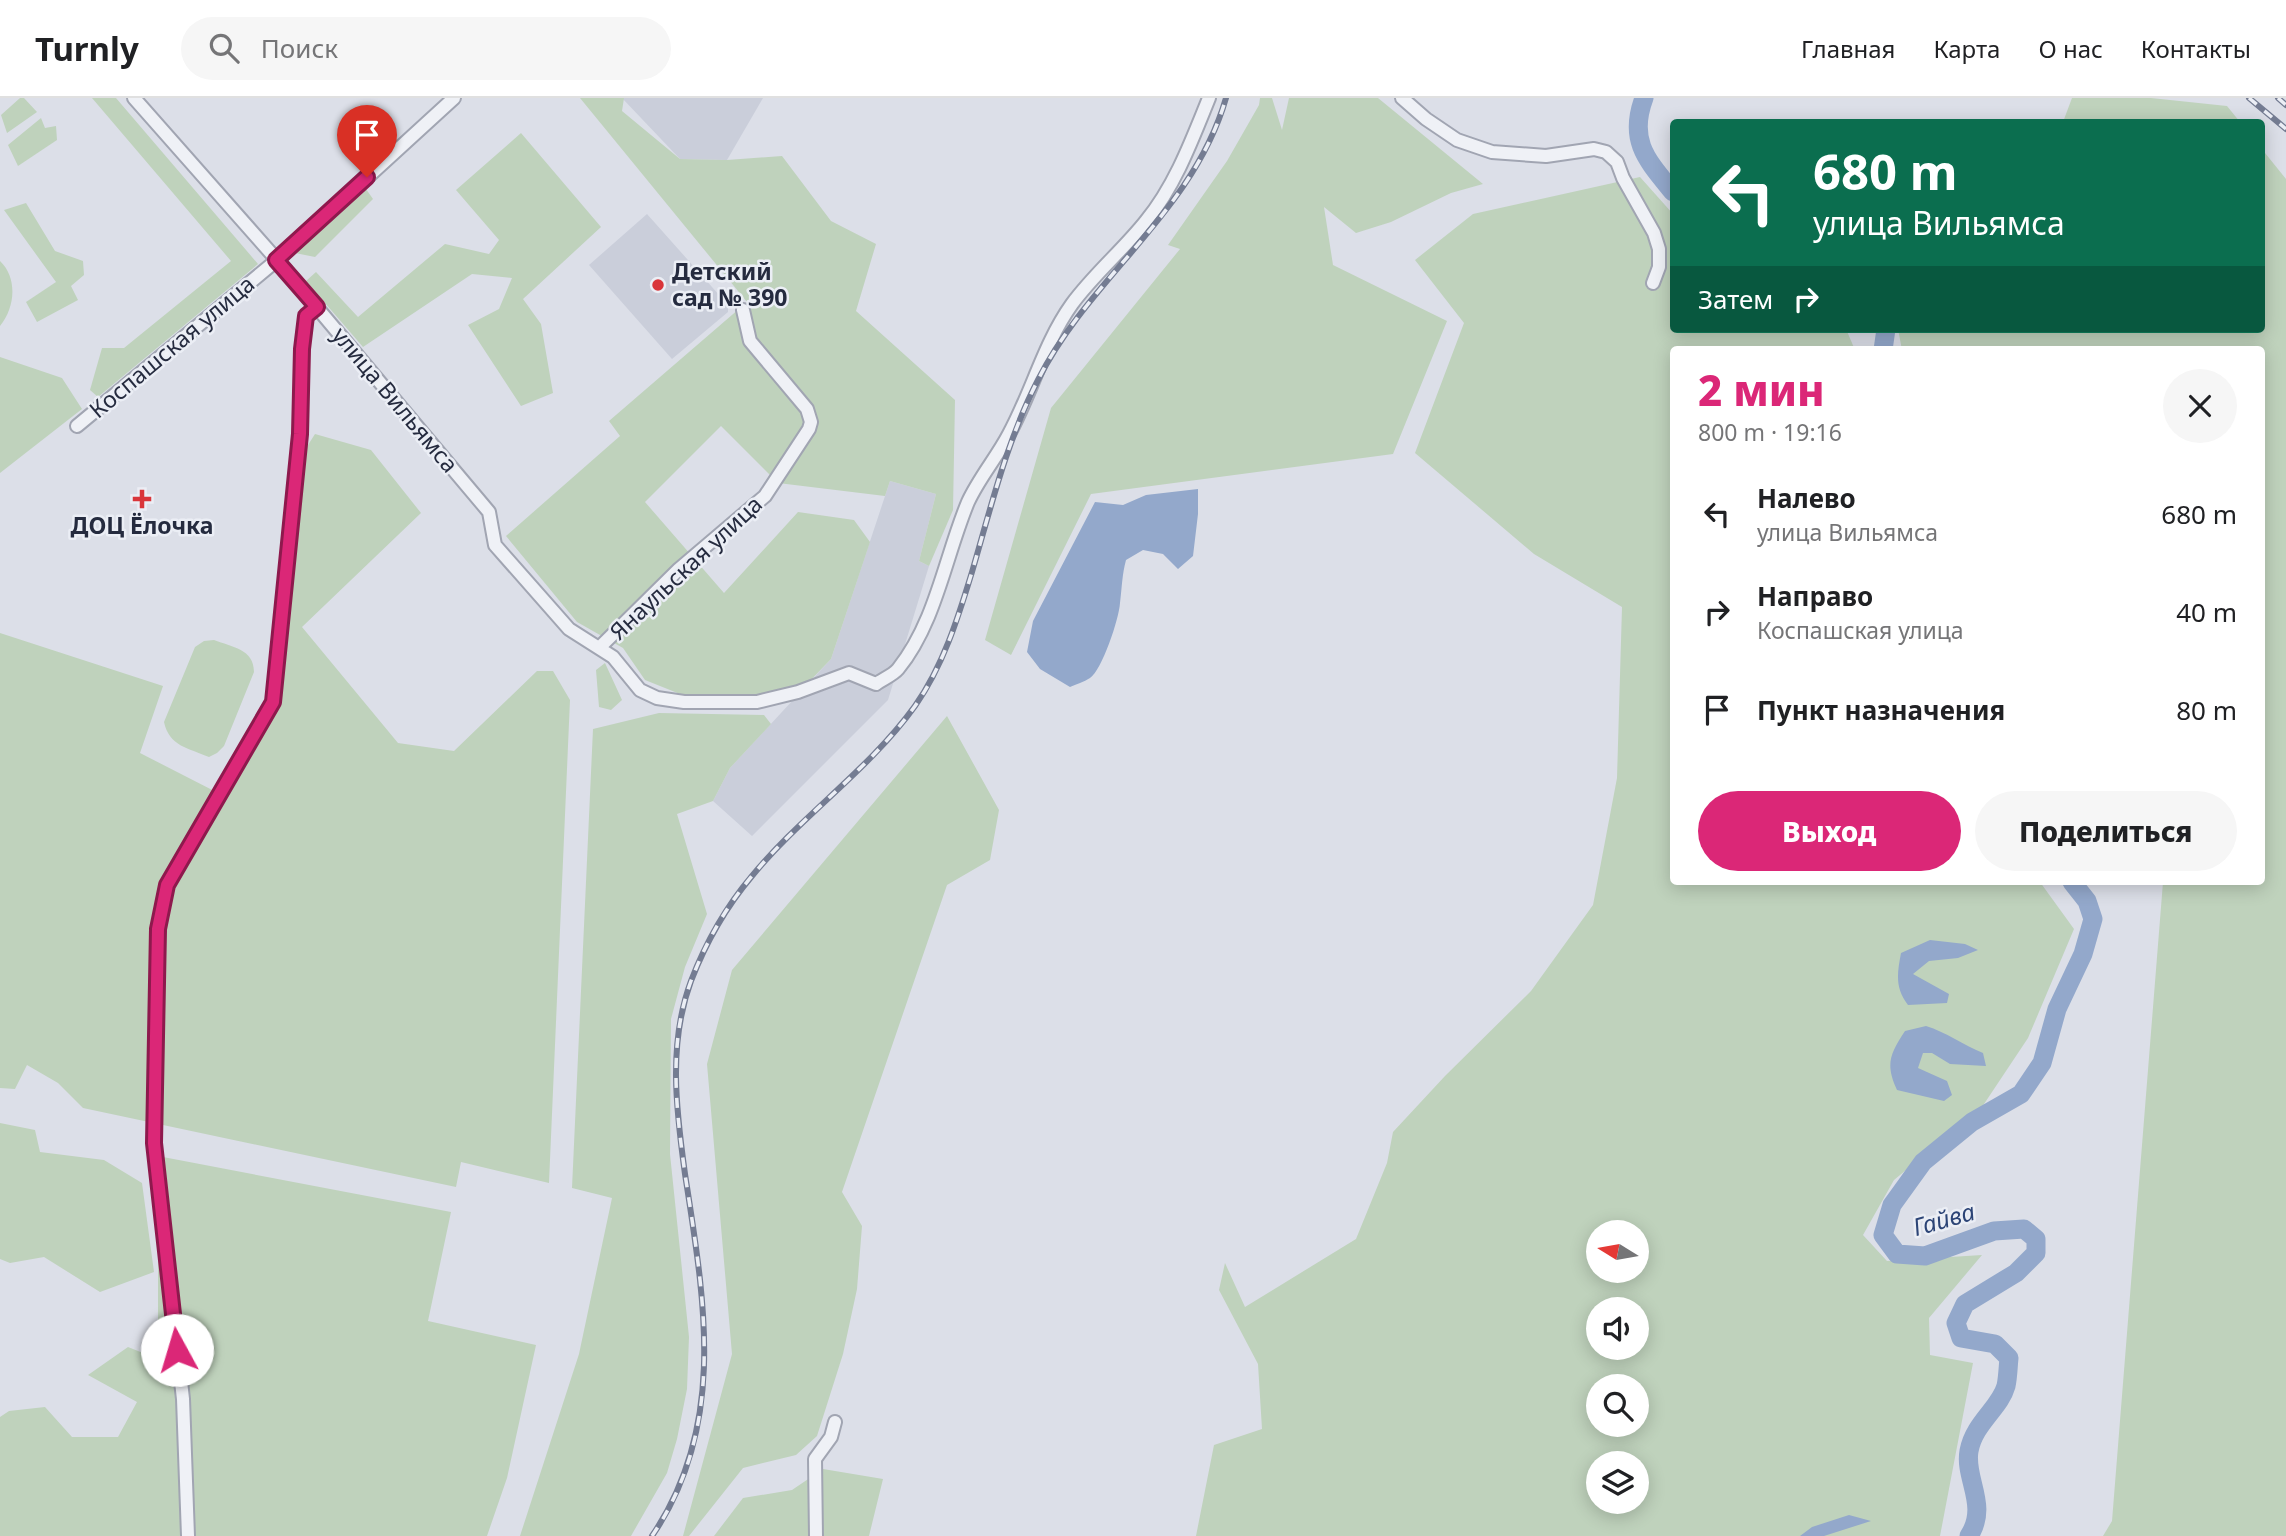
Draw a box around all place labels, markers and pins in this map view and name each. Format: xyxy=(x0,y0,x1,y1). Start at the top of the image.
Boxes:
pin xyxy=(337,105,397,177)
place label: Детский сад № 390 xyxy=(672,255,787,313)
marker: Детский сад № 390 xyxy=(650,277,666,293)
marker: ДОЦ Ёлочка xyxy=(132,489,152,509)
place label: ДОЦ Ёлочка xyxy=(71,509,213,541)

